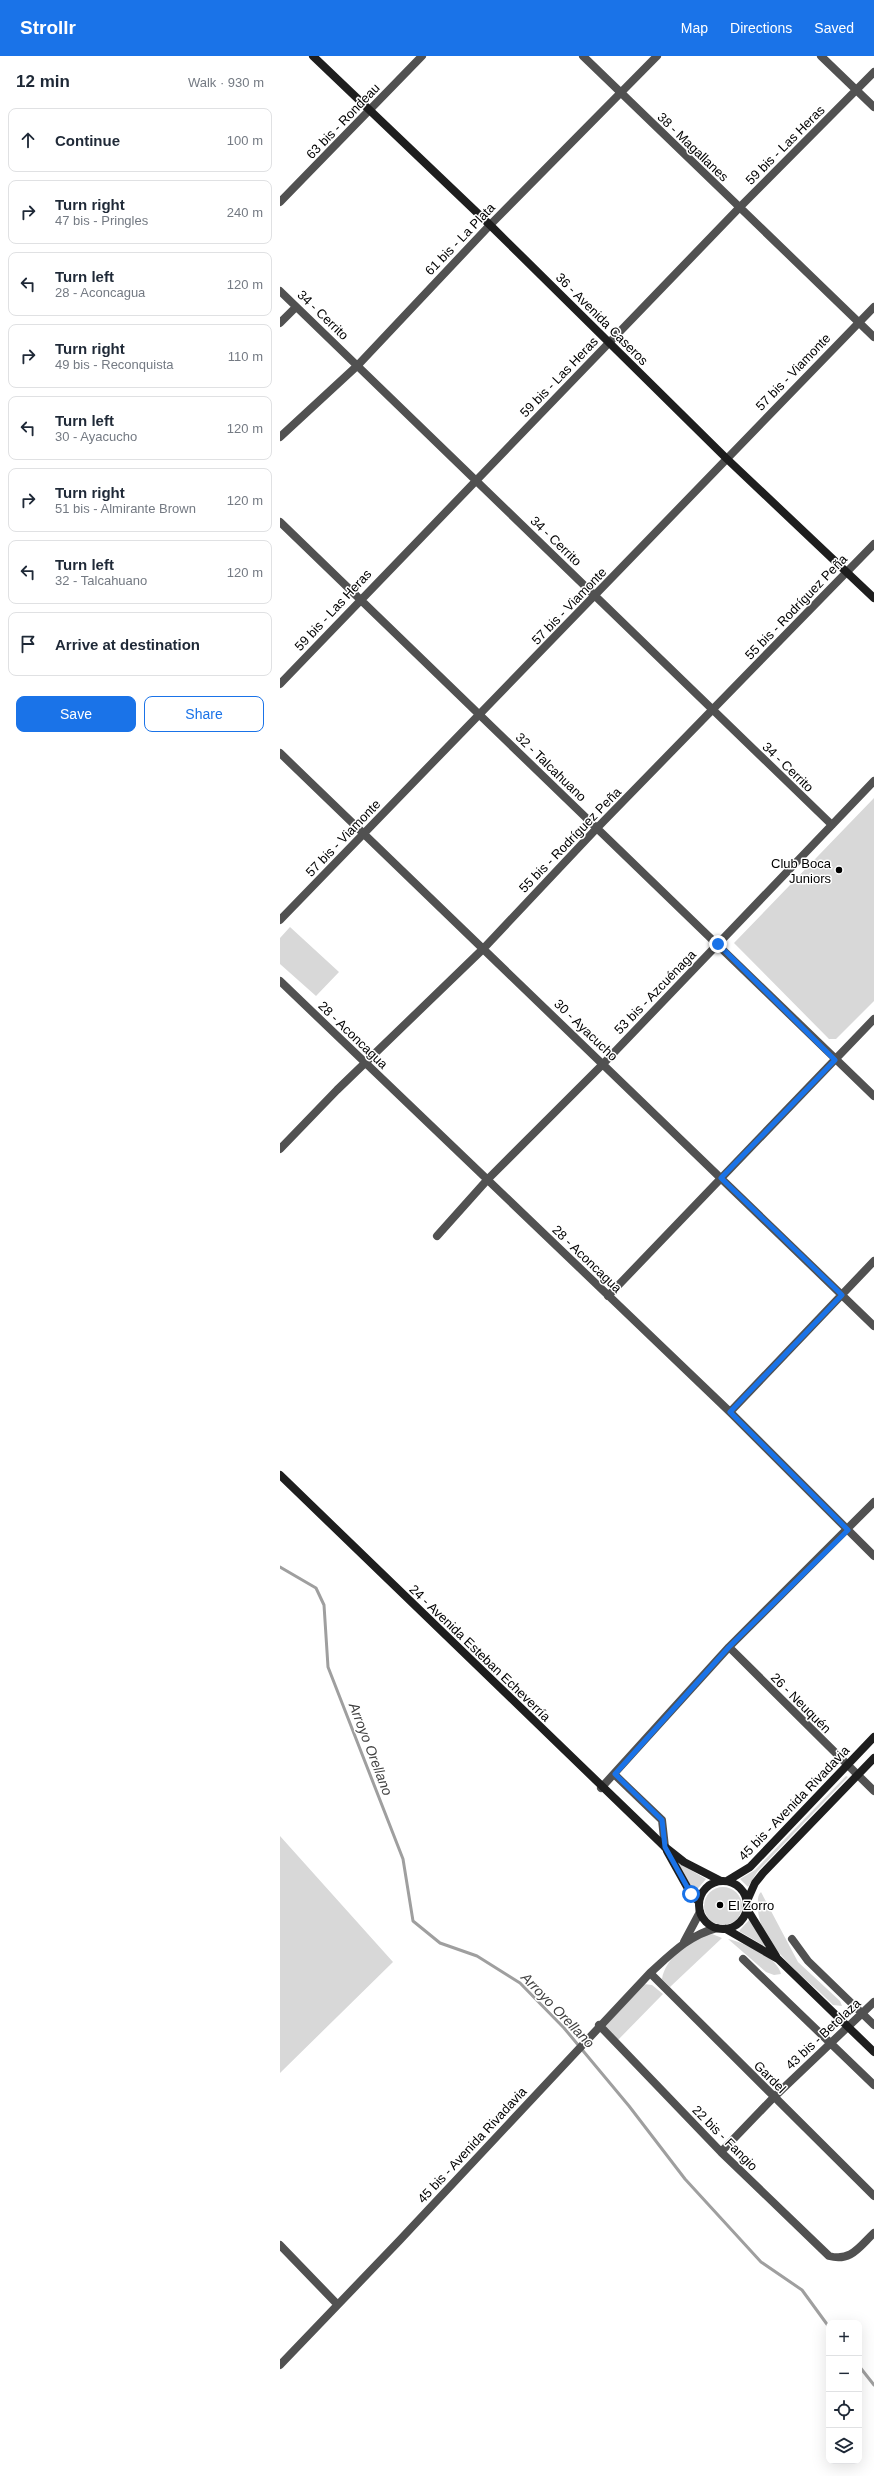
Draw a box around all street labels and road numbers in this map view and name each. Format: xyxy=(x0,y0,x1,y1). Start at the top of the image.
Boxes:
street label: 63 bis - Rondeau xyxy=(303,80,383,162)
street label: 59 bis - Las Heras xyxy=(742,102,828,188)
street label: 38 - Magallanes xyxy=(655,109,732,185)
street label: 61 bis - La Plata xyxy=(422,199,499,278)
street label: 36 - Avenida Caseros xyxy=(553,270,652,369)
street label: 34 - Cerrito xyxy=(294,287,352,343)
street label: 57 bis - Viamonte xyxy=(753,330,833,414)
street label: 59 bis - Las Heras xyxy=(517,333,601,420)
street label: 34 - Cerrito xyxy=(527,513,585,569)
street label: 55 bis - Rodríguez Peña xyxy=(742,551,851,663)
street label: 57 bis - Viamonte xyxy=(529,564,609,648)
street label: 59 bis - Las Heras xyxy=(292,566,375,654)
street label: 32 - Talcahuano xyxy=(513,730,589,804)
street label: 34 - Cerrito xyxy=(759,739,817,795)
street label: 55 bis - Rodríguez Peña xyxy=(516,784,625,896)
street label: 57 bis - Viamonte xyxy=(303,796,383,880)
street label: 53 bis - Azcuénaga xyxy=(611,946,699,1037)
street label: 30 - Ayacucho xyxy=(551,996,621,1064)
street label: 28 - Aconcagua xyxy=(315,998,391,1072)
street label: 28 - Aconcagua xyxy=(549,1222,625,1296)
street label: 24 - Avenida Esteban Echeverría xyxy=(407,1582,554,1725)
street label: 26 - Neuquén xyxy=(768,1670,834,1736)
street label: 45 bis - Avenida Rivadavia xyxy=(735,1742,853,1863)
street label: 43 bis - Betolaza xyxy=(782,1995,864,2073)
street label: Gardel xyxy=(751,2058,789,2096)
street label: 45 bis - Avenida Rivadavia xyxy=(414,2083,530,2206)
street label: 22 bis - Fangio xyxy=(689,2102,761,2174)

